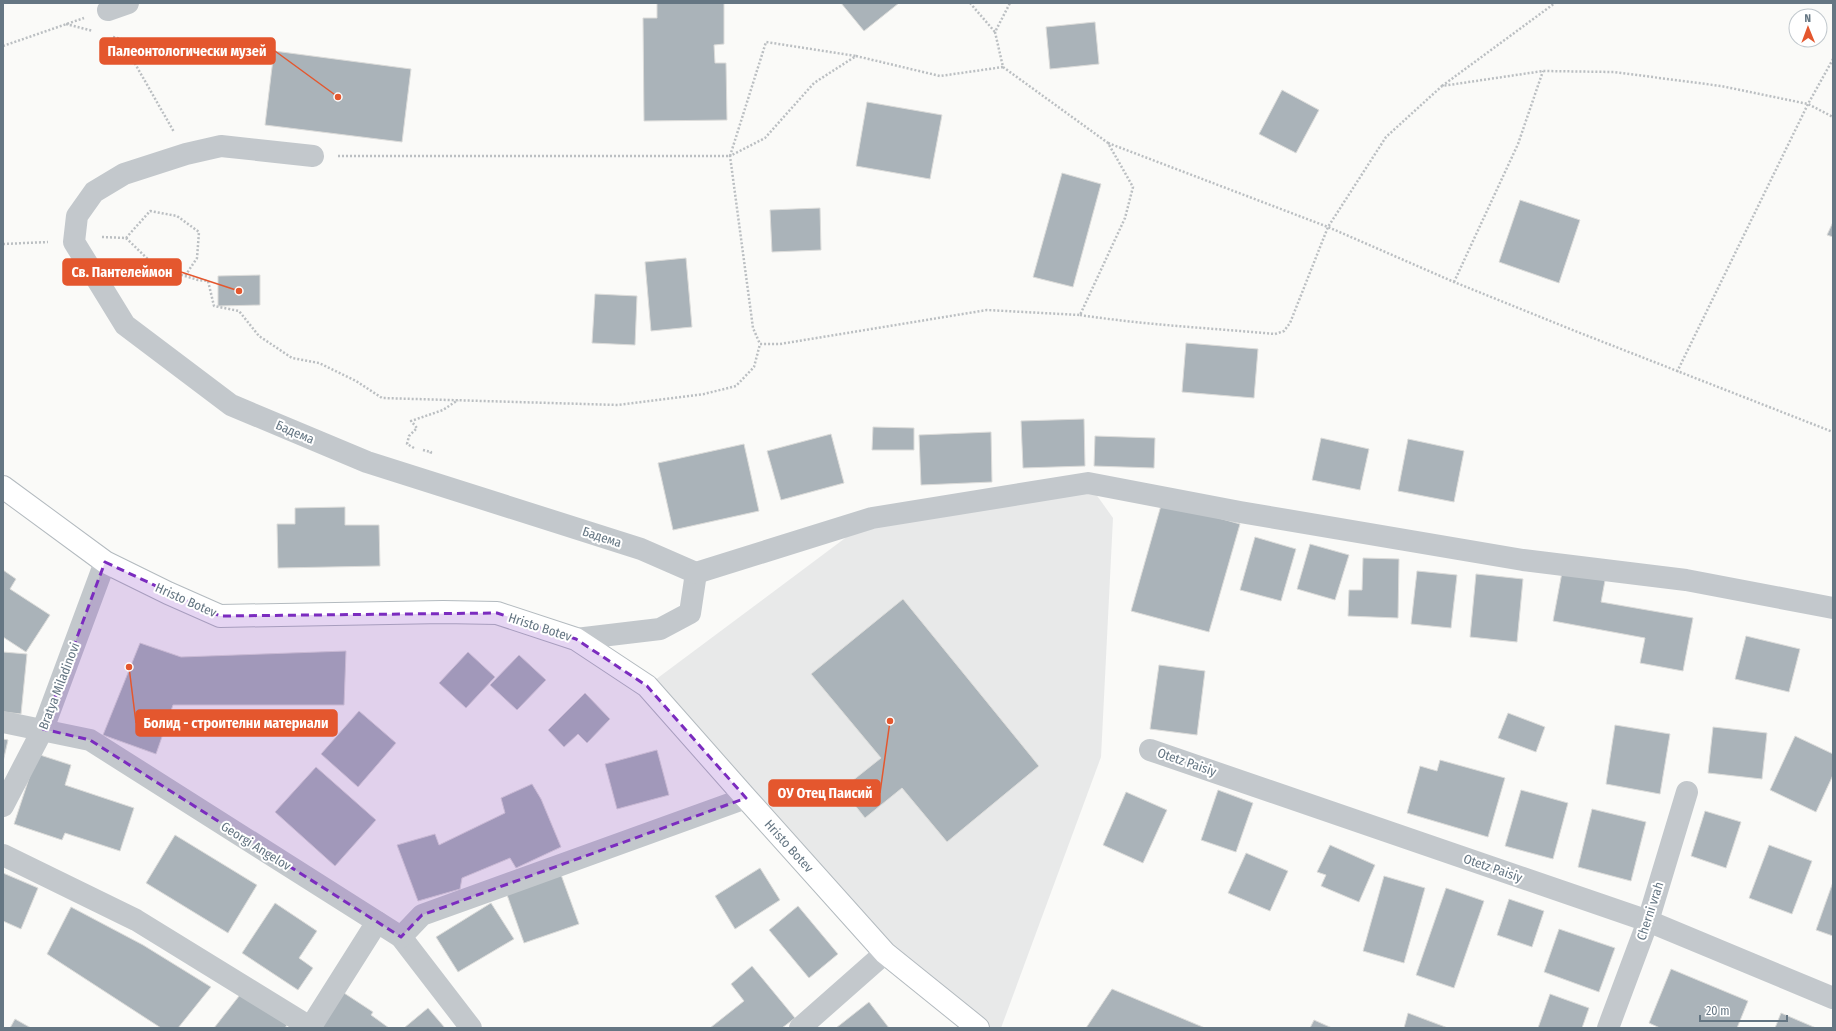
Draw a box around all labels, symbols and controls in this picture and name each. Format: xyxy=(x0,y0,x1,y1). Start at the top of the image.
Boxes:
north arrow xyxy=(1788,8,1828,48)
text: N xyxy=(1804,12,1811,25)
callout: Палеонтологически музей xyxy=(100,38,275,64)
text: Палеонтологически музей xyxy=(108,43,266,60)
callout: Св. Пантелеймон xyxy=(63,259,181,285)
text: Св. Пантелеймон xyxy=(71,264,173,281)
street label: Бадема xyxy=(273,417,317,447)
street label: Бадема xyxy=(580,524,624,550)
street label: Hristo Botev xyxy=(153,580,219,620)
street label: Hristo Botev xyxy=(507,610,574,644)
street label: Bratya Miladinovi xyxy=(35,640,83,732)
callout: Болид - строителни материали xyxy=(136,710,337,736)
text: Болид - строителни материали xyxy=(144,715,328,732)
street label: Otetz Paisiy xyxy=(1155,745,1219,779)
callout: ОУ Отец Паисий xyxy=(769,780,880,806)
text: ОУ Отец Паисий xyxy=(778,785,872,802)
street label: Hristo Botev xyxy=(762,817,817,875)
street label: Georgi Angelov xyxy=(218,819,294,874)
street label: Otetz Paisiy xyxy=(1461,851,1525,885)
street label: Cherni vrah xyxy=(1634,880,1666,942)
scale bar xyxy=(1700,997,1787,1023)
text: 20 m xyxy=(1706,1004,1730,1018)

